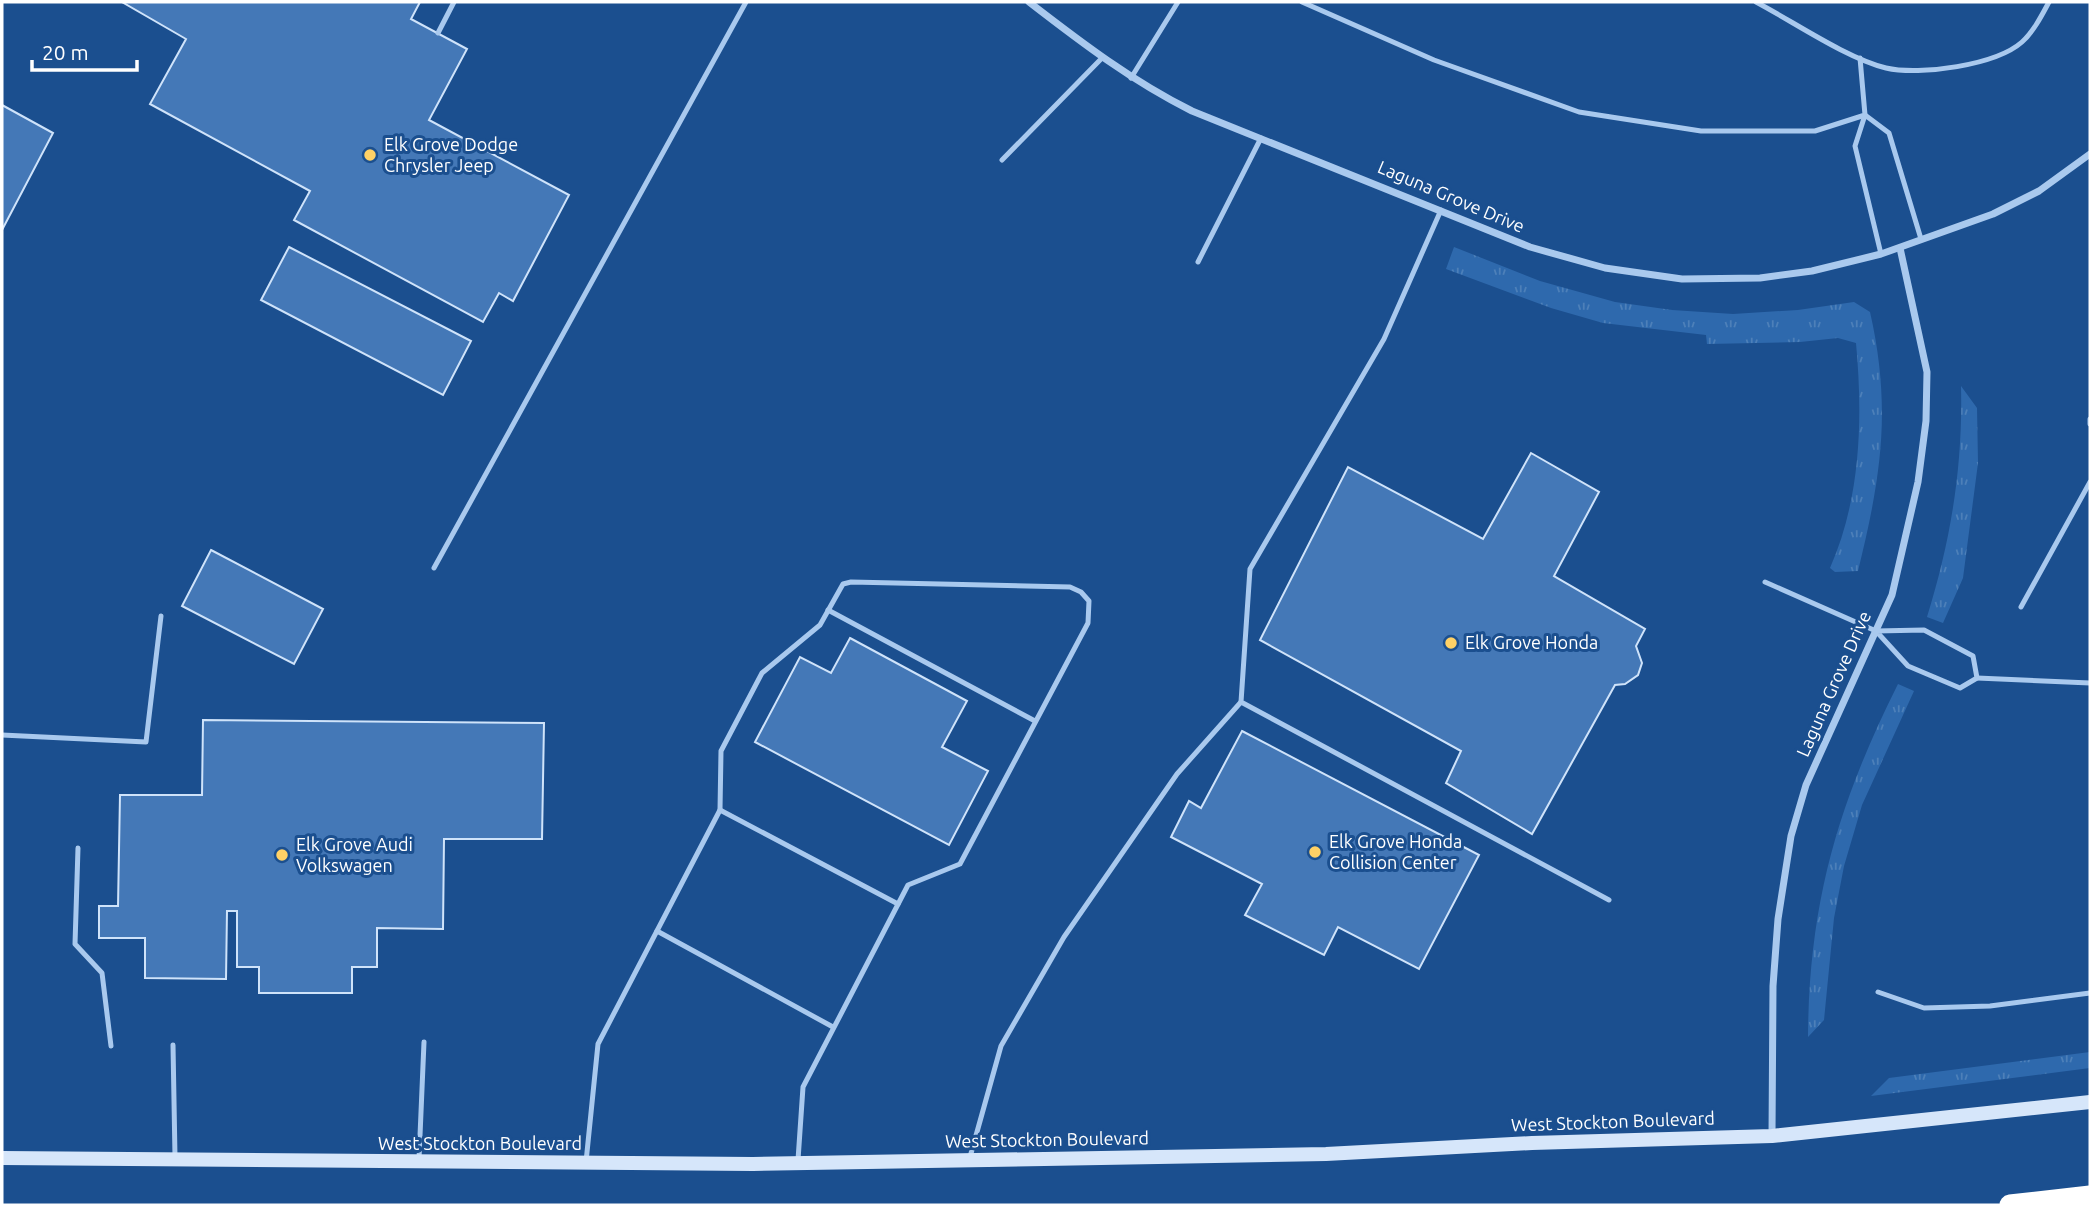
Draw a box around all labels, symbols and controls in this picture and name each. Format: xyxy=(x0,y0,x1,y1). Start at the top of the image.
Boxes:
scale bar xyxy=(32,28,136,72)
text: 20 m xyxy=(42,40,89,64)
place label: Elk Grove Dodge Chrysler Jeep xyxy=(384,134,518,175)
marker: Elk Grove Dodge Chrysler Jeep xyxy=(362,147,378,163)
street label: Laguna Grove Drive xyxy=(1375,156,1528,236)
street label: Laguna Grove Drive xyxy=(1792,608,1874,760)
place label: Elk Grove Honda xyxy=(1465,632,1598,652)
marker: Elk Grove Honda xyxy=(1443,635,1459,651)
place label: Elk Grove Honda Collision Center xyxy=(1329,831,1462,872)
place label: Elk Grove Audi Volkswagen xyxy=(296,834,413,875)
marker: Elk Grove Honda Collision Center xyxy=(1307,844,1323,860)
marker: Elk Grove Audi Volkswagen xyxy=(274,847,290,863)
street label: West Stockton Boulevard xyxy=(1511,1107,1715,1135)
street label: West Stockton Boulevard xyxy=(945,1127,1149,1151)
street label: West Stockton Boulevard xyxy=(378,1133,582,1153)

